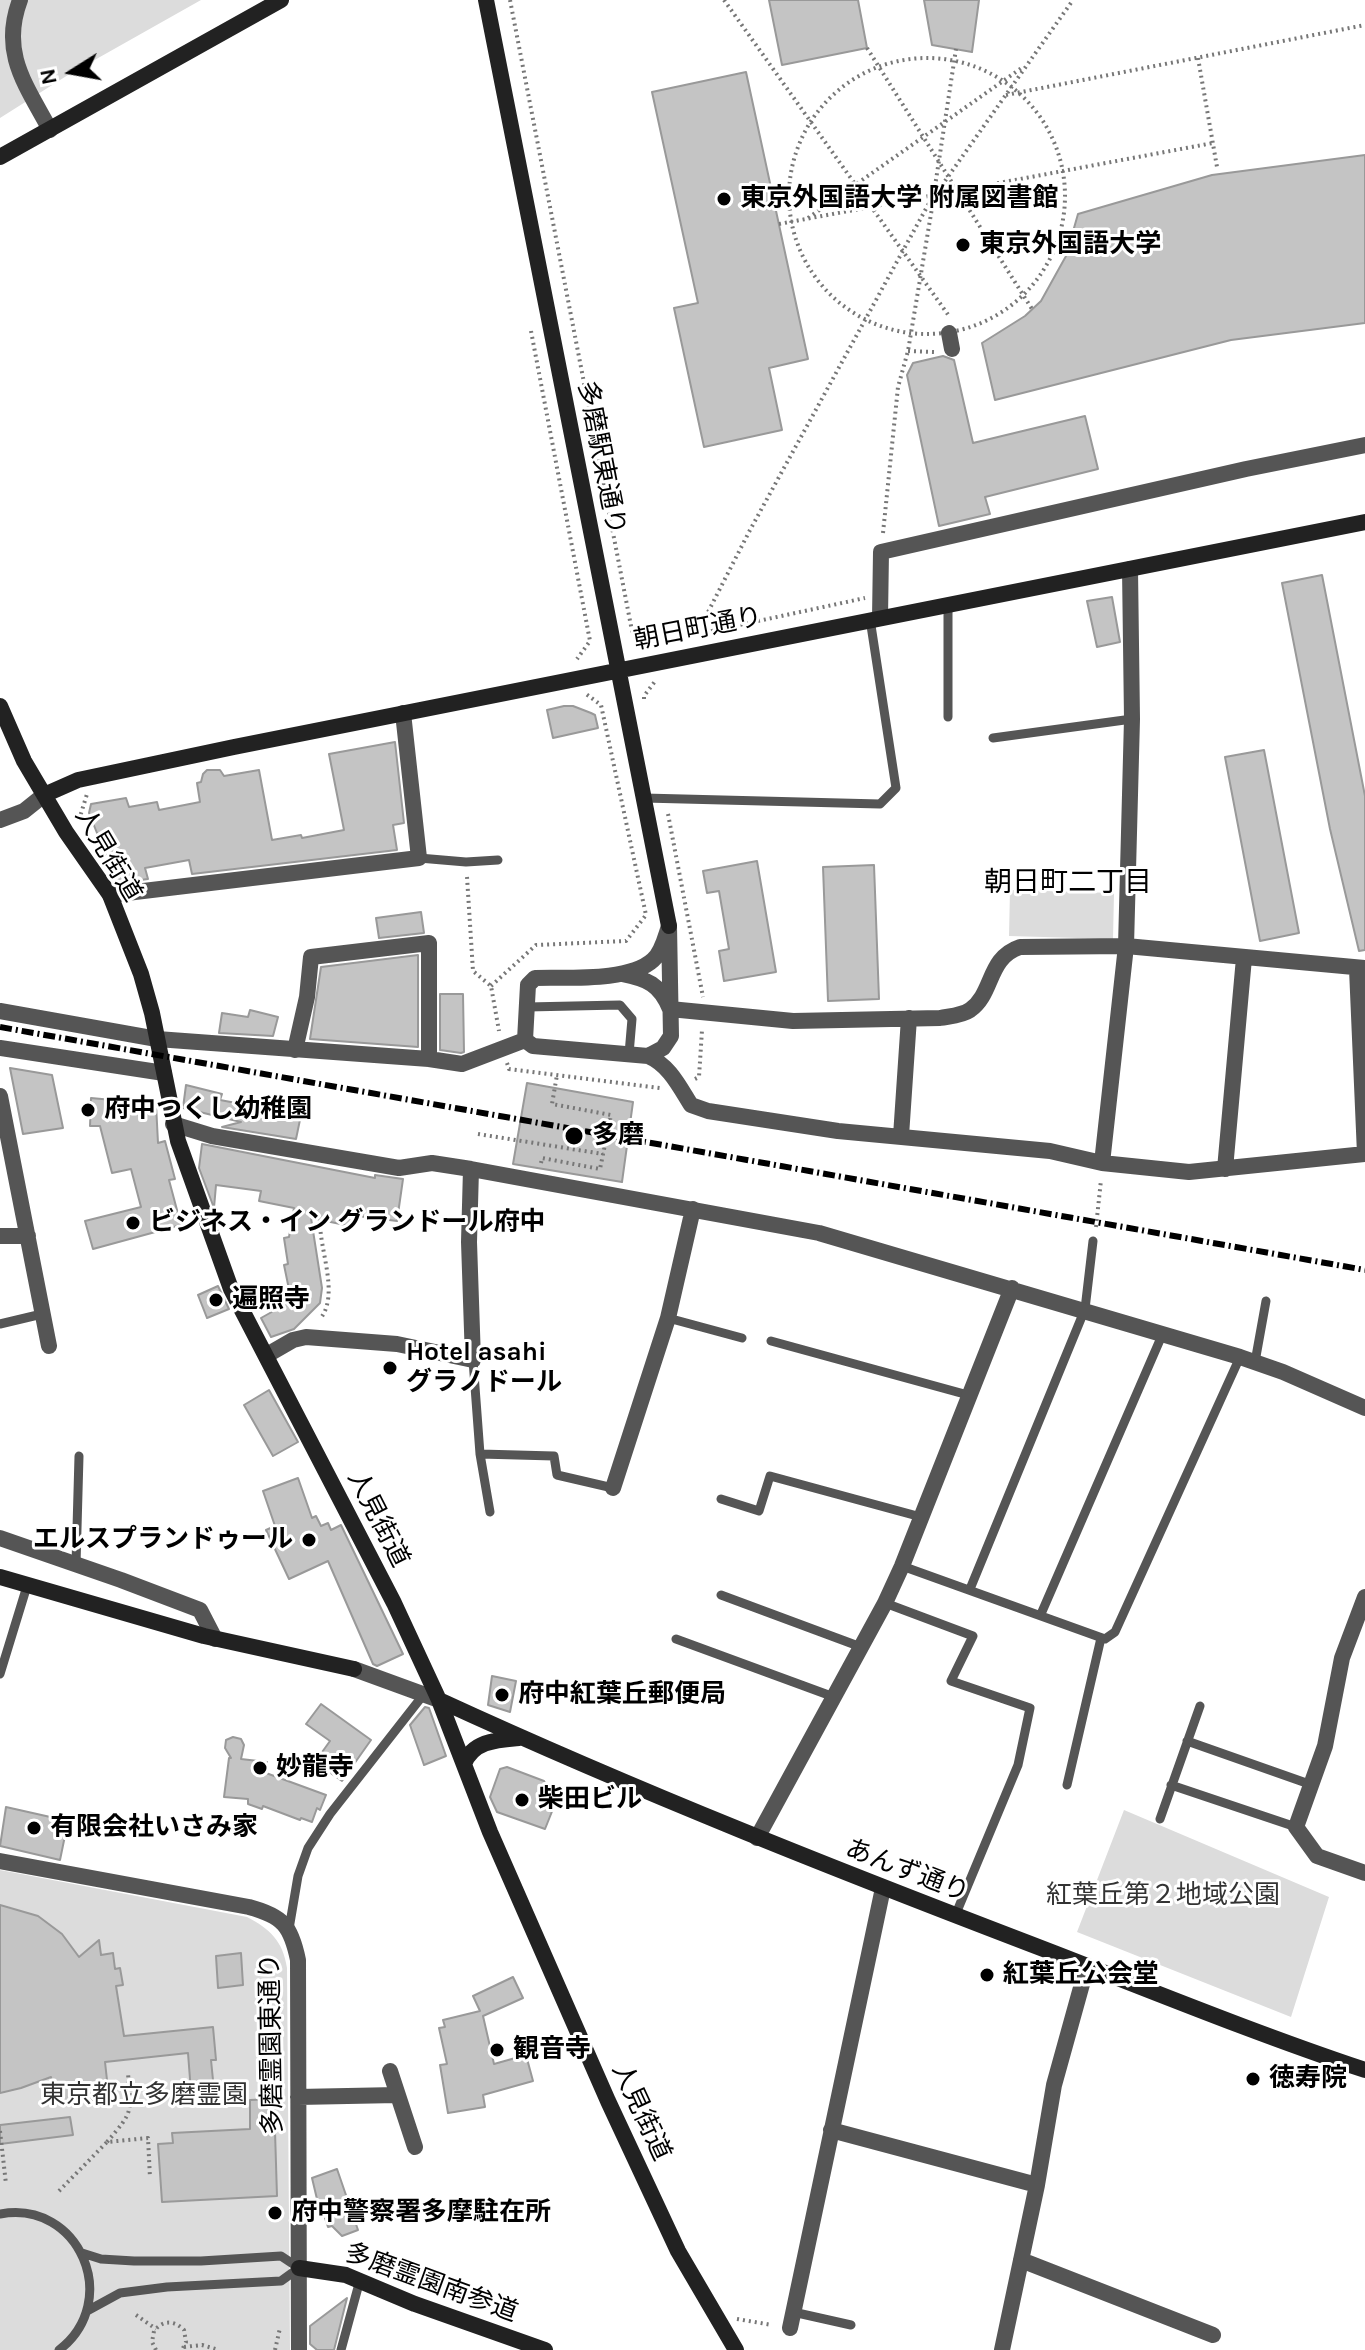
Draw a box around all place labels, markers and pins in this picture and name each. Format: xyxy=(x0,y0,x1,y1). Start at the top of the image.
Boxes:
place label: 東京外国語大学 附属図書館 xyxy=(740,183,1059,215)
marker: 東京外国語大学 附属図書館 xyxy=(715,190,733,208)
place label: 東京外国語大学 xyxy=(979,229,1161,261)
marker: 東京外国語大学 xyxy=(954,236,972,254)
place label: 府中つくし幼稚園 xyxy=(104,1094,312,1126)
marker: 府中つくし幼稚園 xyxy=(79,1101,97,1119)
place label: 多磨 xyxy=(592,1120,644,1152)
marker: 多磨 xyxy=(563,1125,585,1147)
place label: ビジネス・イン グランドール府中 xyxy=(149,1207,546,1239)
marker: ビジネス・イン グランドール府中 xyxy=(124,1214,142,1232)
place label: 遍照寺 xyxy=(232,1284,310,1316)
marker: 遍照寺 xyxy=(207,1291,225,1309)
place label: Hotel asahi グラノドール xyxy=(406,1337,562,1398)
marker: Hotel asahi グラノドール xyxy=(381,1359,399,1377)
place label: エルスプランドゥール xyxy=(33,1524,293,1556)
marker: エルスプランドゥール xyxy=(300,1531,318,1549)
place label: 府中紅葉丘郵便局 xyxy=(518,1679,726,1711)
marker: 府中紅葉丘郵便局 xyxy=(493,1686,511,1704)
place label: 妙龍寺 xyxy=(276,1752,354,1784)
marker: 妙龍寺 xyxy=(251,1759,269,1777)
place label: 柴田ビル xyxy=(538,1784,642,1816)
marker: 柴田ビル xyxy=(513,1791,531,1809)
place label: 有限会社いさみ家 xyxy=(50,1812,258,1844)
marker: 有限会社いさみ家 xyxy=(25,1819,43,1837)
place label: 紅葉丘公会堂 xyxy=(1003,1959,1159,1991)
marker: 紅葉丘公会堂 xyxy=(978,1966,996,1984)
place label: 観音寺 xyxy=(513,2034,591,2066)
marker: 観音寺 xyxy=(488,2041,506,2059)
place label: 徳寿院 xyxy=(1269,2063,1347,2095)
marker: 徳寿院 xyxy=(1244,2070,1262,2088)
place label: 府中警察署多摩駐在所 xyxy=(291,2197,551,2229)
marker: 府中警察署多摩駐在所 xyxy=(266,2204,284,2222)

